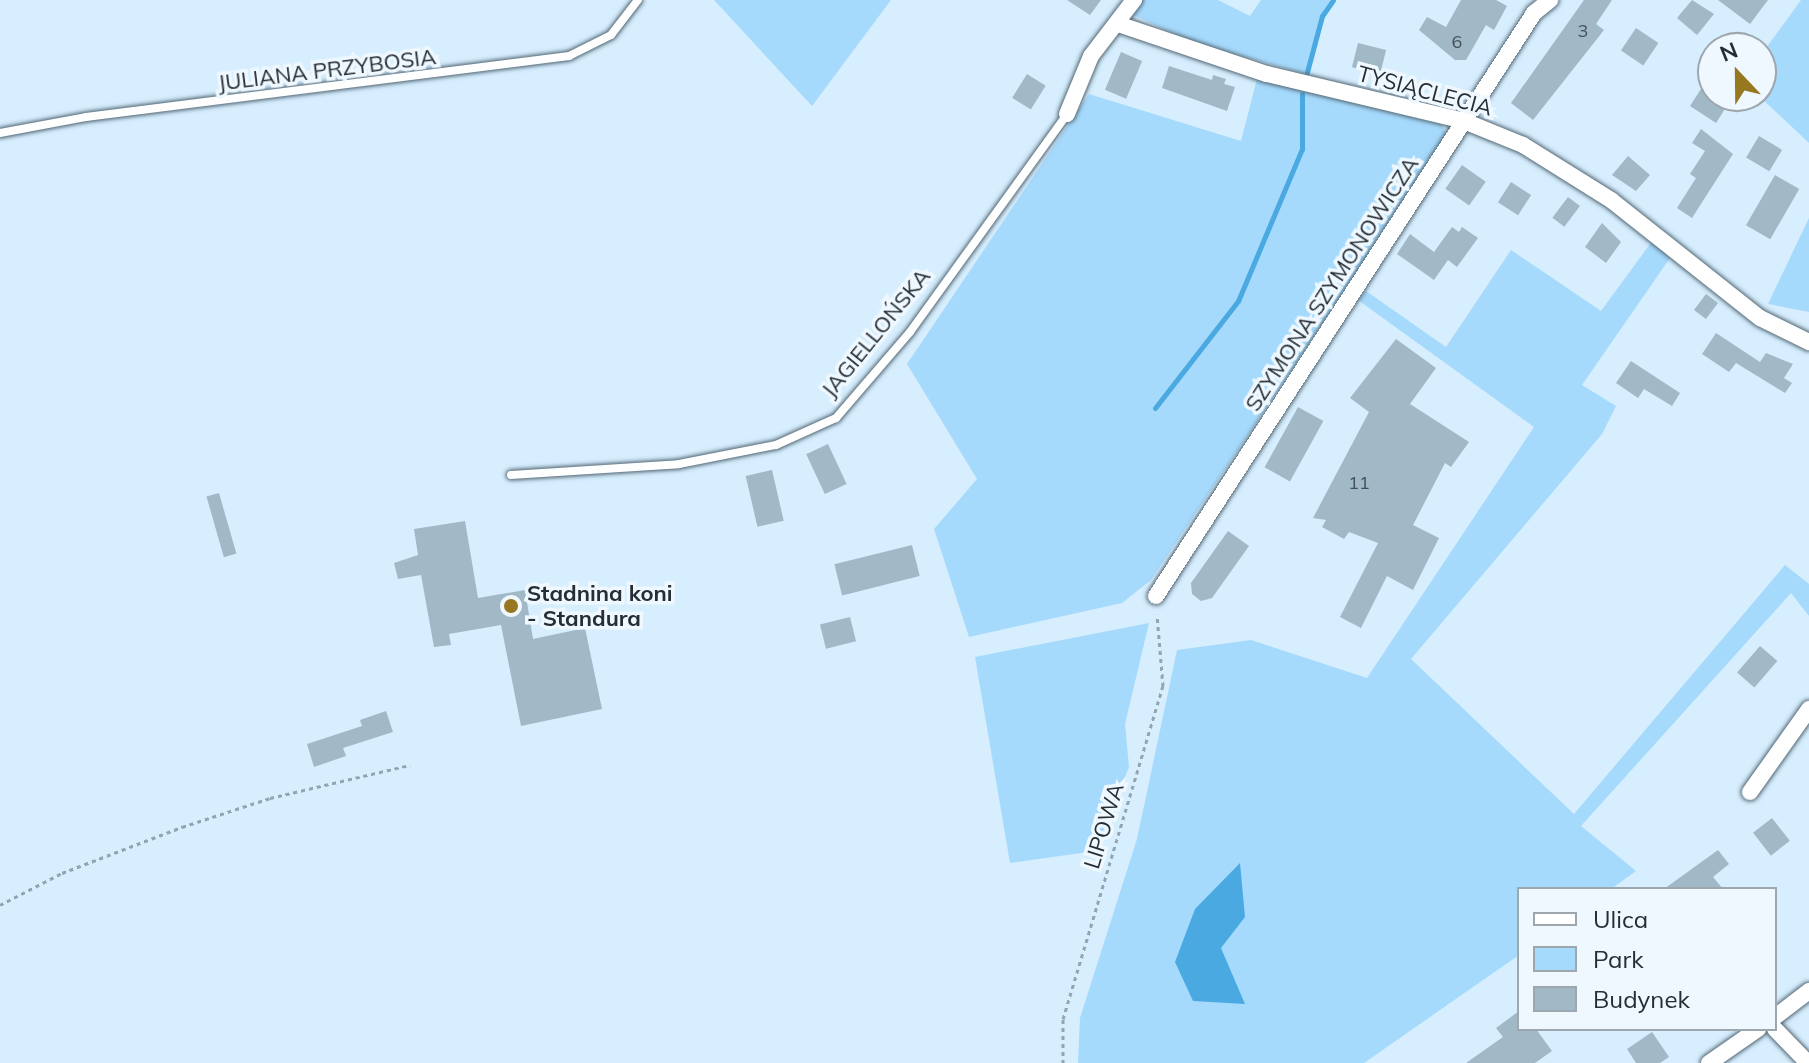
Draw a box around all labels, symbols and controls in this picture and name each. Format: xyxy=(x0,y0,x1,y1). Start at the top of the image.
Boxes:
house number: 3 xyxy=(1578,20,1588,42)
house number: 6 xyxy=(1452,31,1462,53)
north arrow xyxy=(1697,32,1777,112)
text: N xyxy=(1716,36,1742,68)
street label: JULIANA PRZYBOSIA xyxy=(217,44,437,96)
street label: TYSIĄCLECIA xyxy=(1355,60,1495,122)
street label: SZYMONA SZYMONOWICZA xyxy=(1240,152,1424,416)
street label: JAGIELLOŃSKA xyxy=(816,263,936,403)
house number: 11 xyxy=(1348,472,1370,494)
place label: Stadnina koni - Standura xyxy=(527,580,673,632)
marker: Stadnina koni - Standura xyxy=(502,597,520,615)
street label: LIPOWA xyxy=(1079,780,1129,872)
legend xyxy=(1517,887,1777,1031)
text: Ulica xyxy=(1593,904,1648,934)
text: Park xyxy=(1593,944,1644,974)
text: Budynek xyxy=(1593,984,1690,1014)

